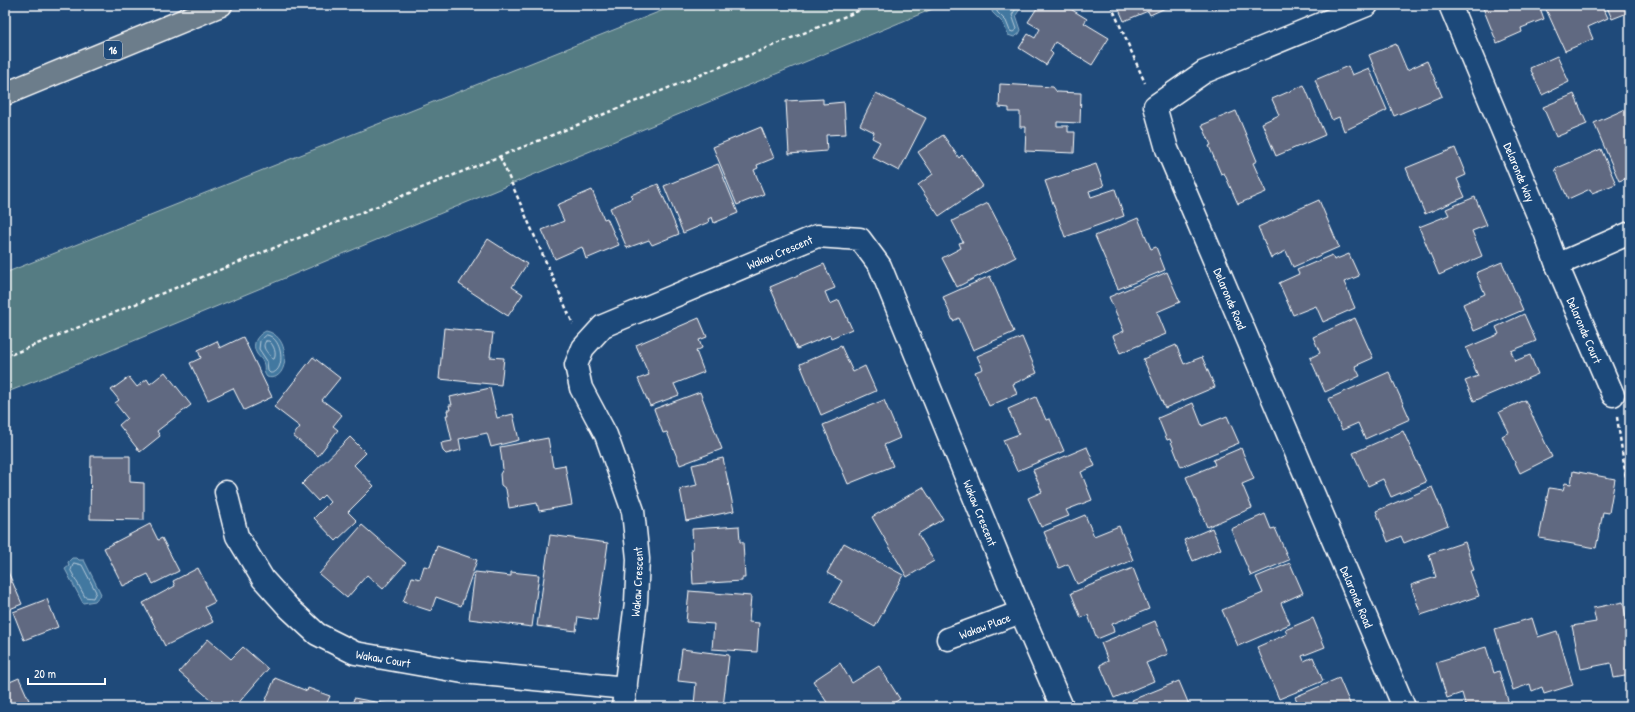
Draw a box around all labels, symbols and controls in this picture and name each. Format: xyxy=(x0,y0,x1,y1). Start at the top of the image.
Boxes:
road number: 16 xyxy=(104,41,122,59)
street label: Delaronde Way xyxy=(1500,140,1540,204)
street label: Wakaw Crescent xyxy=(744,230,816,273)
street label: Delaronde Road xyxy=(1210,265,1251,332)
street label: Delaronde Court xyxy=(1563,294,1607,367)
street label: Wakaw Crescent xyxy=(960,477,1002,549)
street label: Wakaw Crescent xyxy=(626,545,647,618)
street label: Delaronde Road xyxy=(1337,563,1378,630)
street label: Wakaw Place xyxy=(957,608,1013,643)
street label: Wakaw Court xyxy=(355,645,413,671)
scale bar xyxy=(28,660,105,686)
text: 20 m xyxy=(34,665,56,682)

